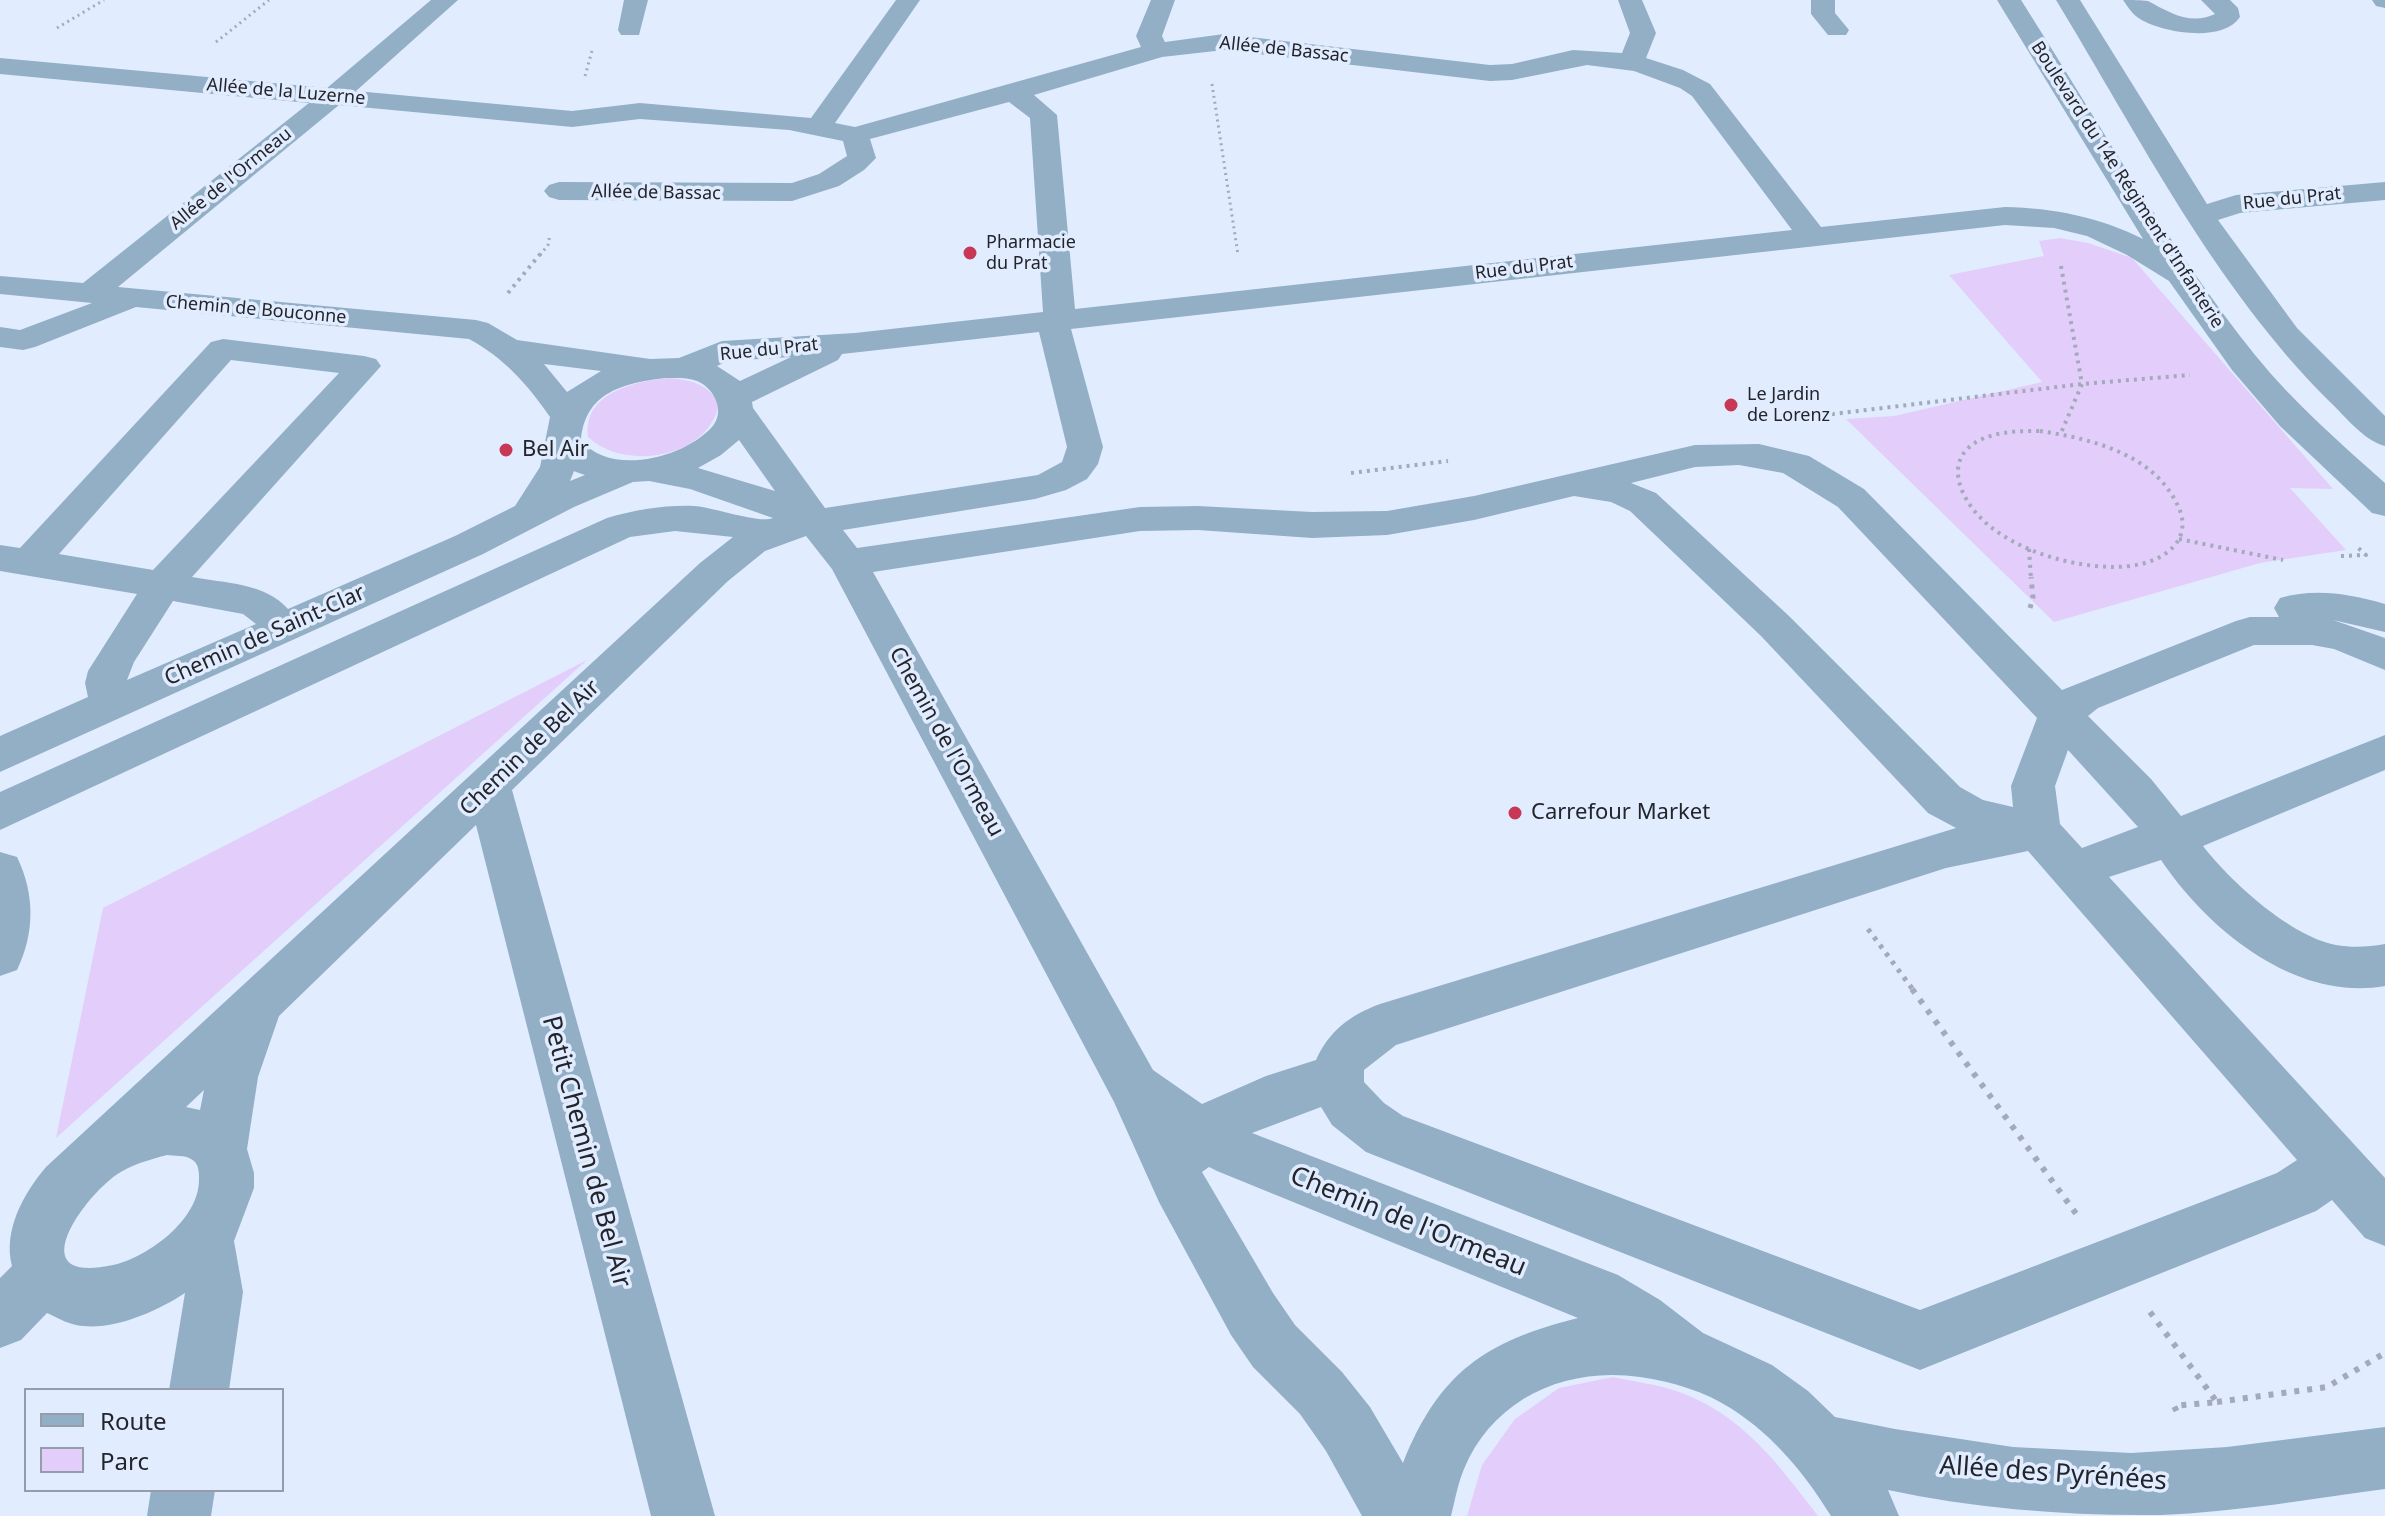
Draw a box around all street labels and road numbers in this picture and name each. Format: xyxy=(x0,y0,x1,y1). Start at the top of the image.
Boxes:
street label: Allée de Bassac xyxy=(1218,32,1350,68)
street label: Boulevard du 14e Régiment d'Infanterie xyxy=(2026,38,2228,332)
street label: Allée de la Luzerne xyxy=(206,74,366,110)
street label: Allée de l'Ormeau xyxy=(166,123,296,235)
street label: Allée de Bassac xyxy=(591,181,721,205)
street label: Rue du Prat xyxy=(2242,183,2342,215)
street label: Rue du Prat xyxy=(1474,251,1574,285)
street label: Chemin de Bouconne xyxy=(165,291,347,329)
street label: Rue du Prat xyxy=(719,334,819,366)
street label: Chemin de Saint-Clar xyxy=(161,580,369,692)
street label: Chemin de l'Ormeau xyxy=(883,642,1009,842)
street label: Chemin de Bel Air xyxy=(455,675,605,821)
street label: Petit Chemin de Bel Air xyxy=(535,1013,637,1291)
street label: Chemin de l'Ormeau xyxy=(1285,1160,1531,1284)
street label: Allée des Pyrénées xyxy=(1938,1450,2168,1498)

